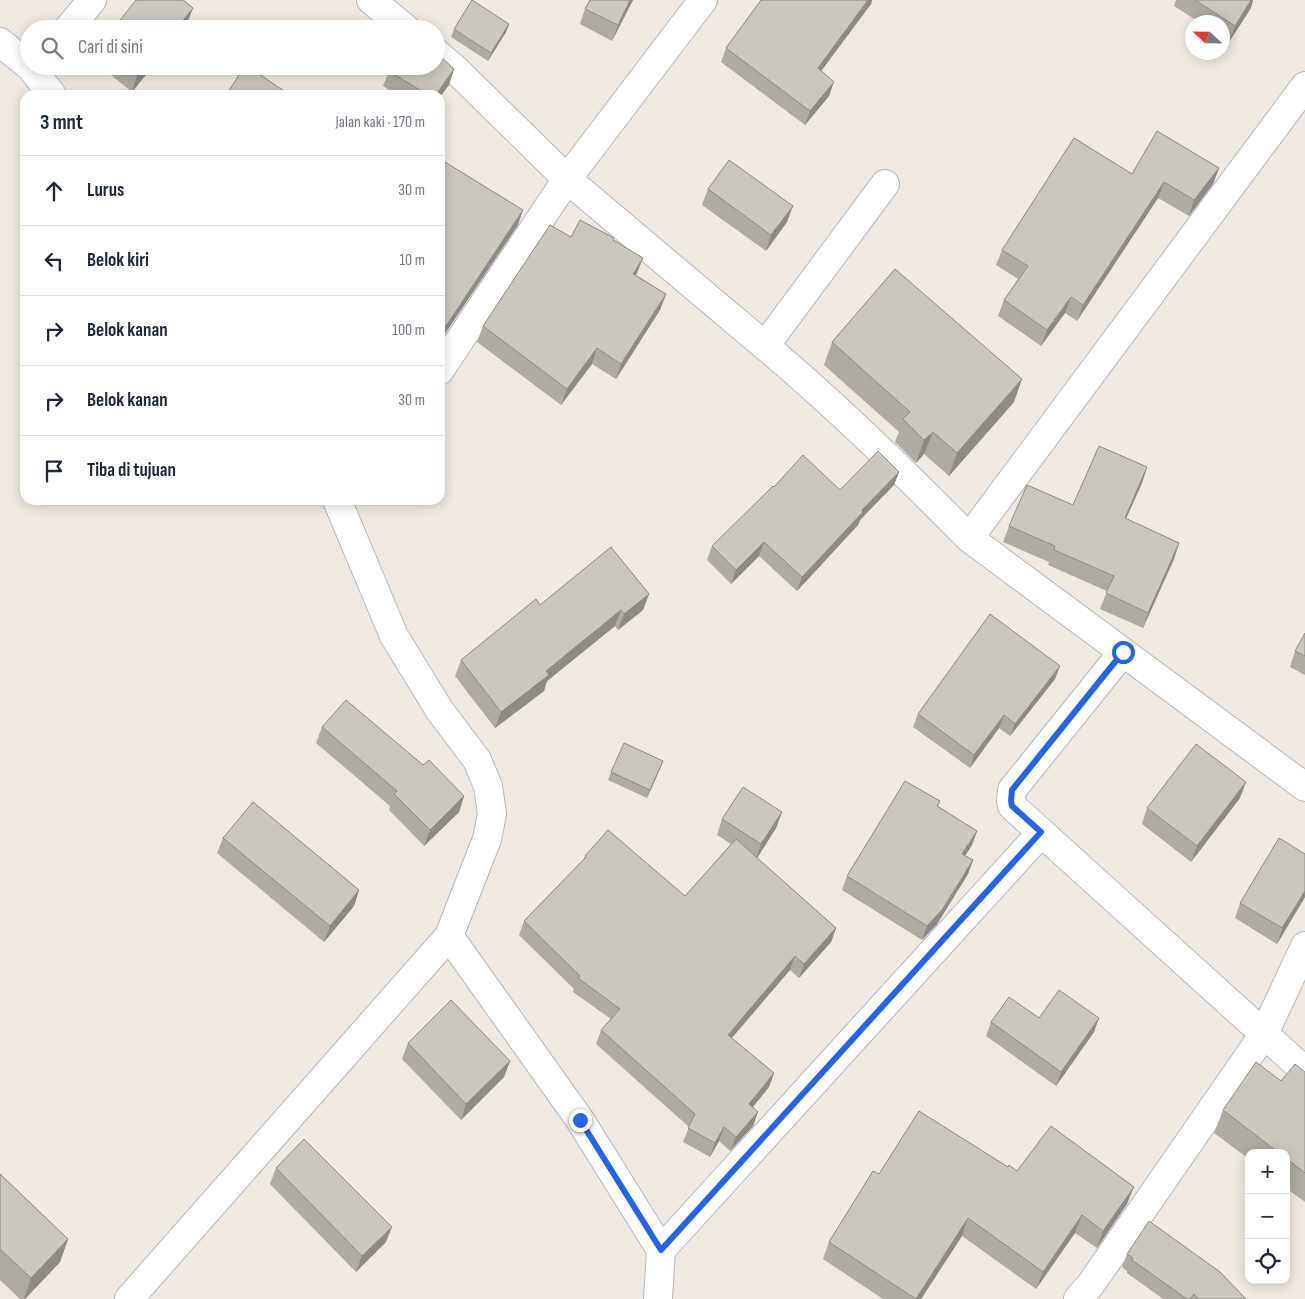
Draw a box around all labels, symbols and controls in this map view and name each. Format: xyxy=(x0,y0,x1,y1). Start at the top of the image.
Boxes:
north arrow xyxy=(1185,15,1230,60)
search box xyxy=(20,20,445,75)
icon: search xyxy=(38,34,66,62)
text: Cari di sini xyxy=(78,36,143,59)
text: 3 mnt xyxy=(40,110,83,135)
text: Jalan kaki · 170 m xyxy=(336,113,425,132)
icon: ahead xyxy=(40,177,68,205)
text: Lurus xyxy=(87,179,124,202)
text: 30 m xyxy=(398,181,425,200)
icon: left xyxy=(40,247,68,275)
text: Belok kiri xyxy=(87,249,149,272)
text: 10 m xyxy=(399,251,425,270)
icon: right xyxy=(40,317,68,345)
text: Belok kanan xyxy=(87,319,168,342)
text: 100 m xyxy=(392,321,425,340)
icon: right xyxy=(40,387,68,415)
text: Belok kanan xyxy=(87,389,168,412)
text: 30 m xyxy=(398,391,425,410)
icon: arrive xyxy=(40,457,68,485)
text: Tiba di tujuan xyxy=(87,459,176,482)
route start xyxy=(1112,641,1135,664)
route end xyxy=(569,1109,592,1132)
map controls xyxy=(1245,1149,1290,1284)
button: + xyxy=(1245,1149,1290,1194)
button: − xyxy=(1245,1194,1290,1239)
button: locate xyxy=(1245,1239,1290,1284)

